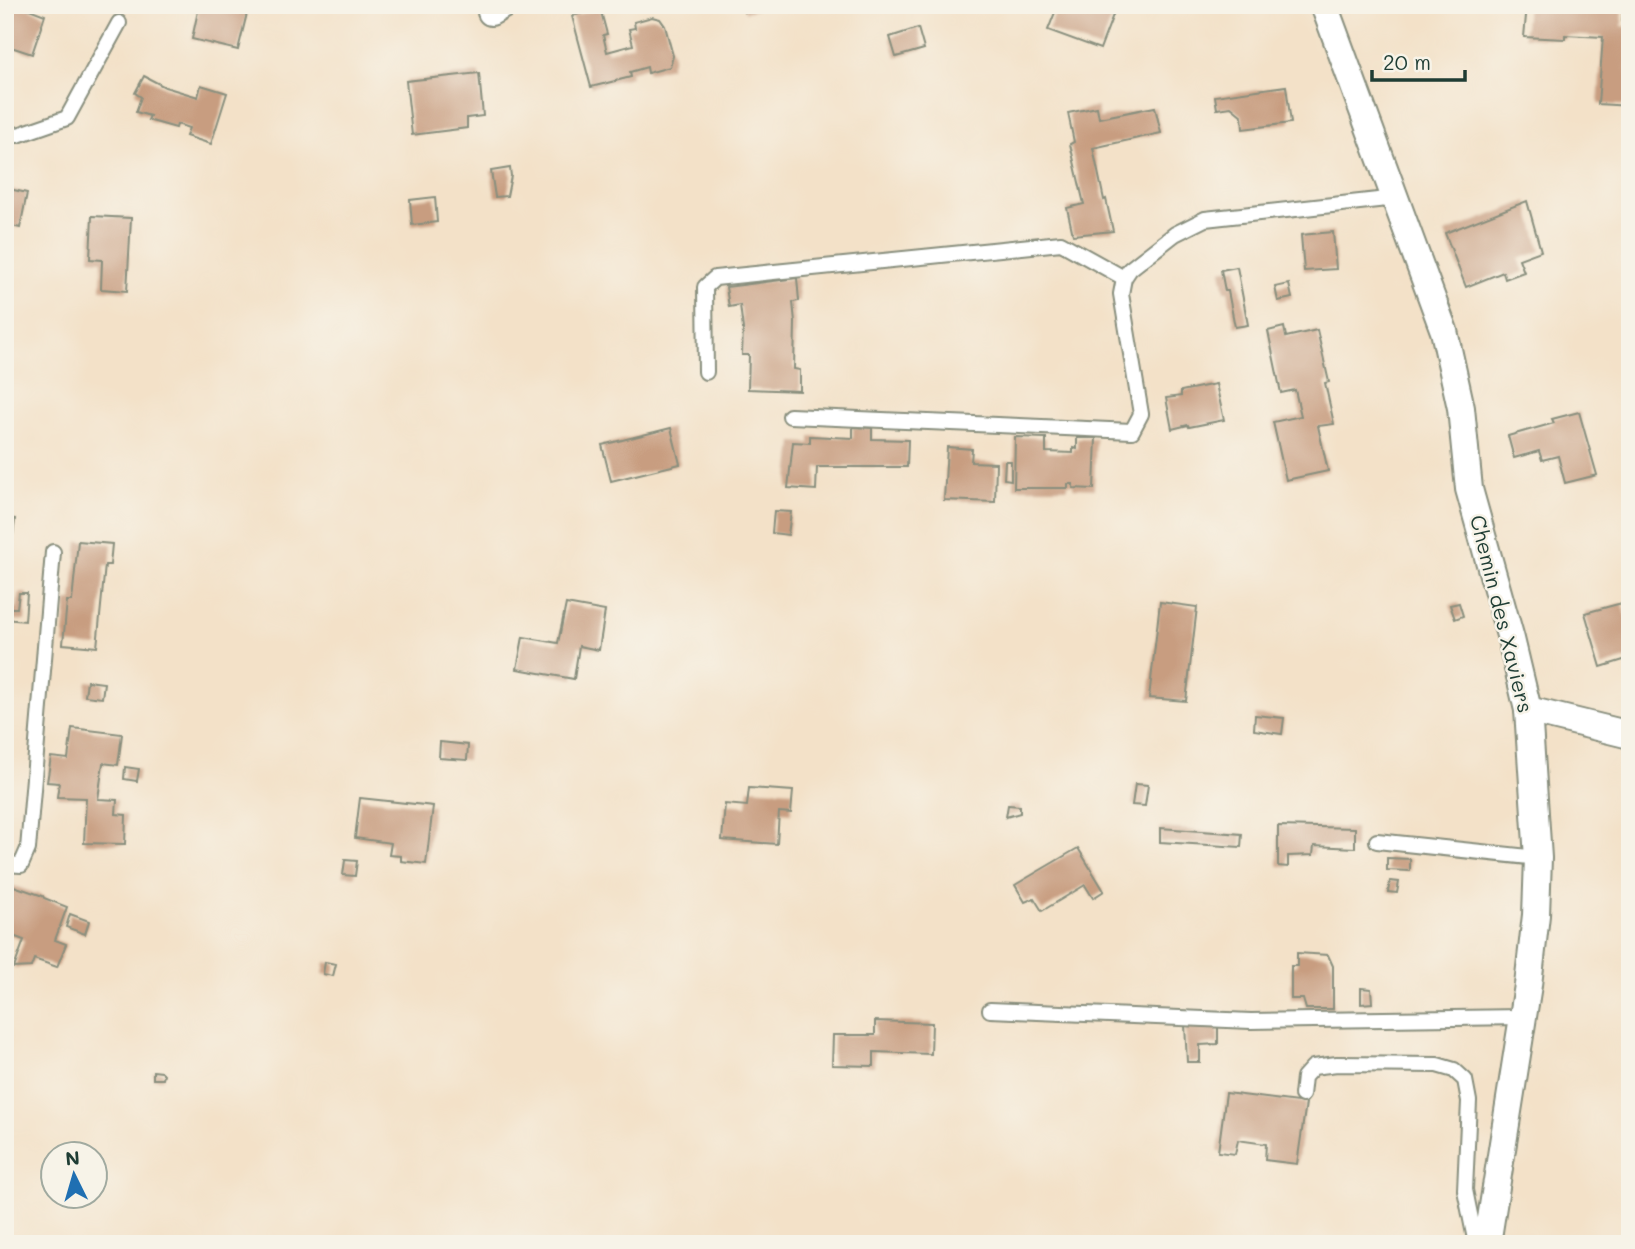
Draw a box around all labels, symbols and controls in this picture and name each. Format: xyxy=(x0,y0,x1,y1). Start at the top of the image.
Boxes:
scale bar xyxy=(1372,38,1465,82)
text: 20 m xyxy=(1383,48,1431,75)
street label: Chemin des Xaviers xyxy=(1465,512,1540,715)
north arrow xyxy=(38,1140,108,1210)
text: N xyxy=(64,1144,81,1171)

